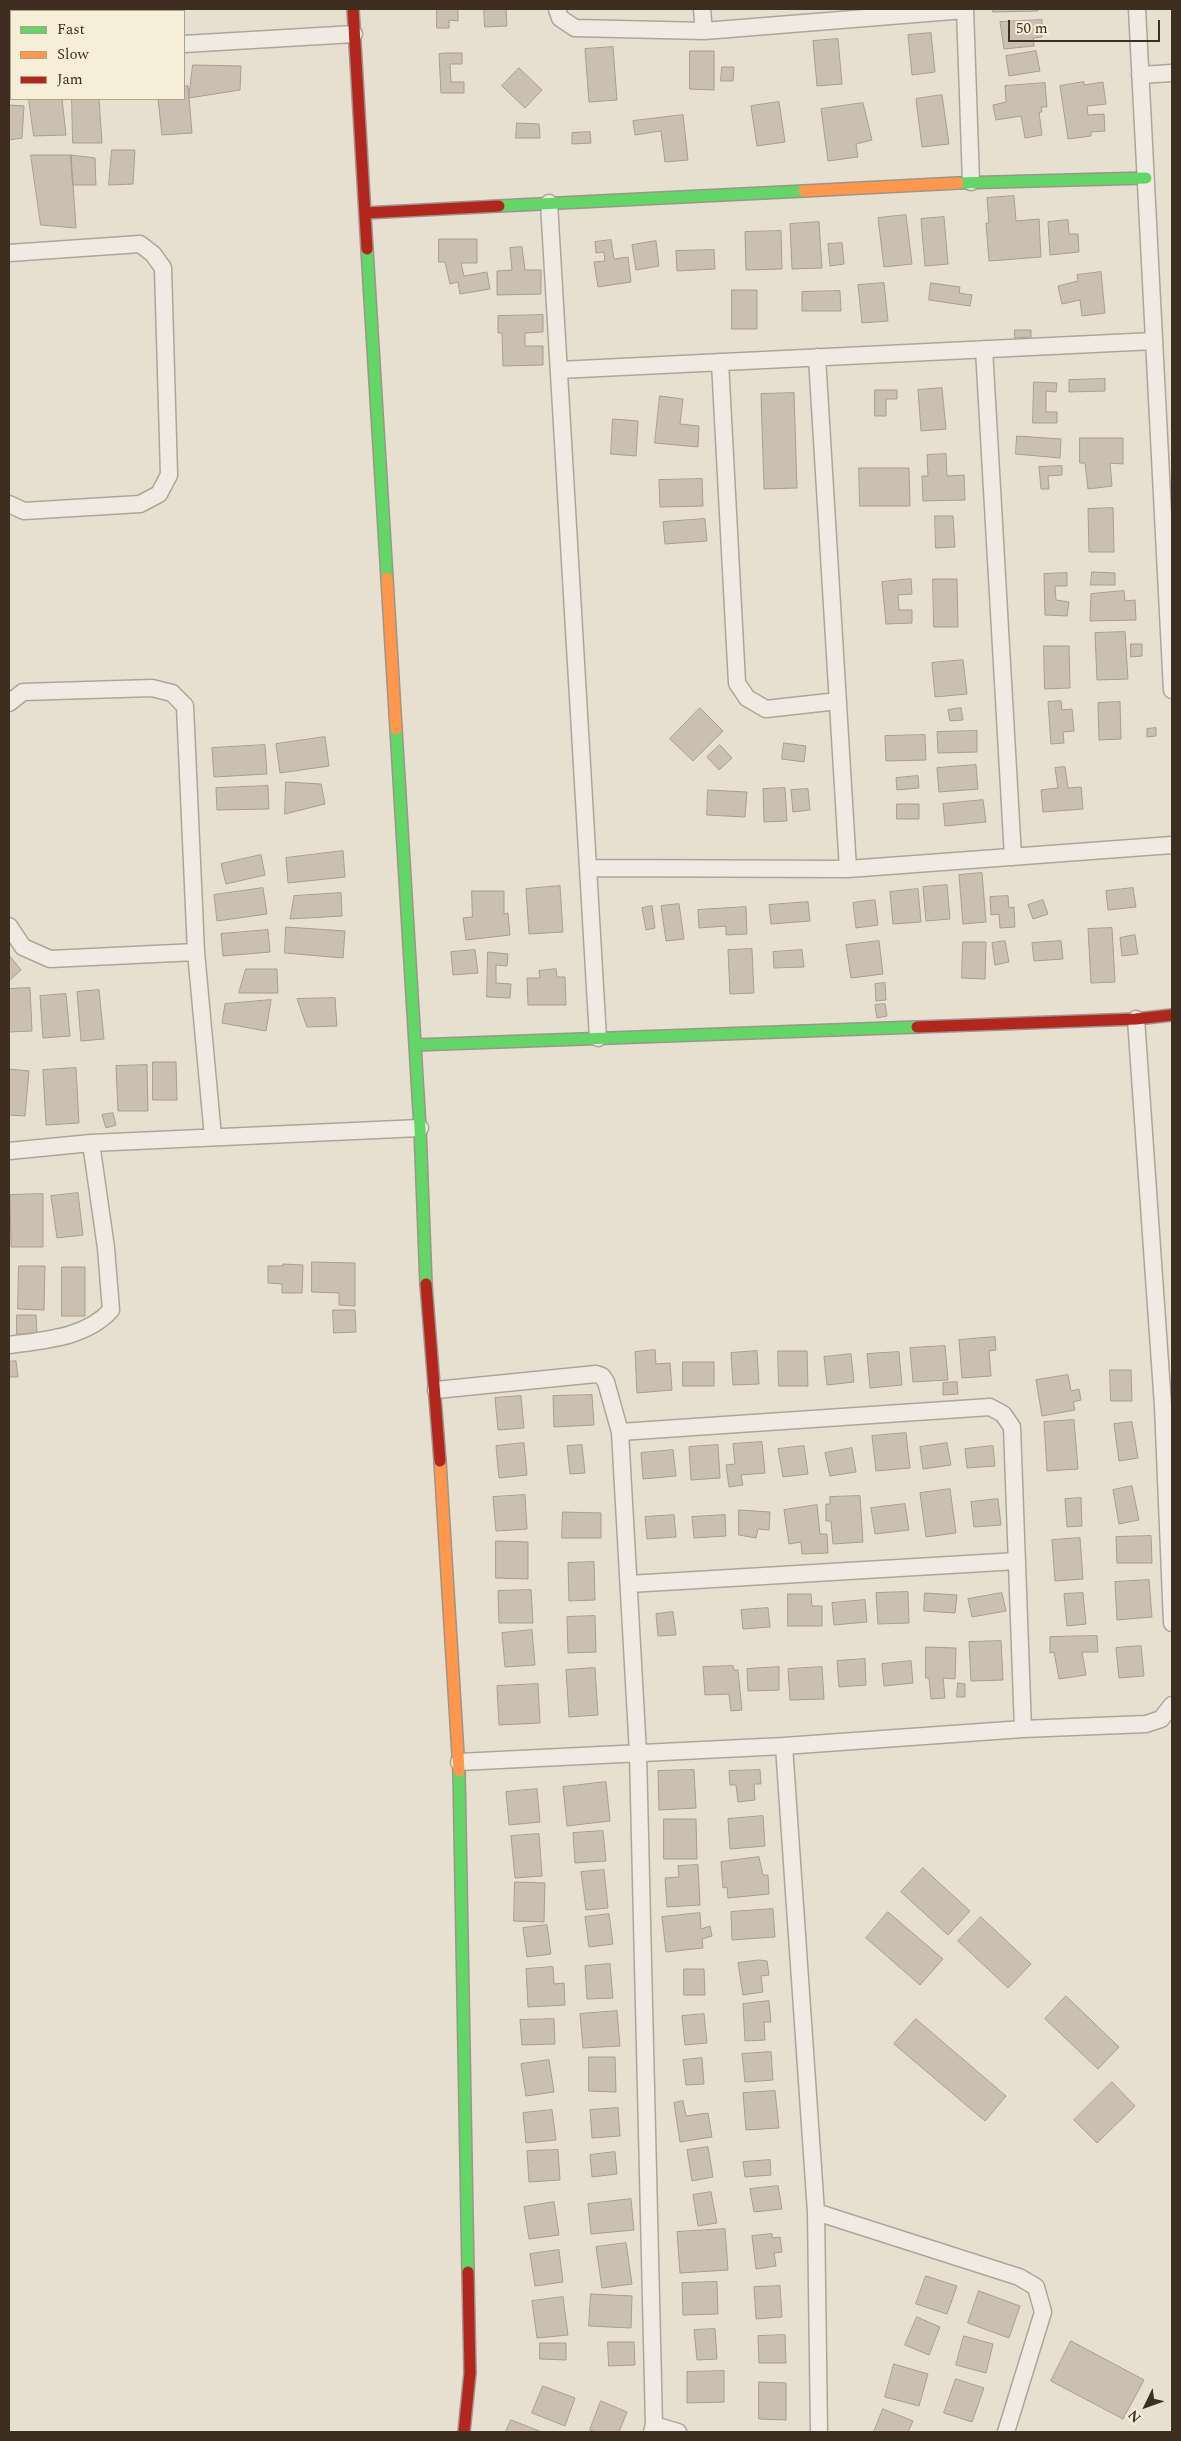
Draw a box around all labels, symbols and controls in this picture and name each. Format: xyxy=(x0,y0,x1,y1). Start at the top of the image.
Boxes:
legend xyxy=(10,10,185,100)
scale bar xyxy=(1011,10,1164,42)
text: 50 m xyxy=(1016,17,1048,40)
text: Fast xyxy=(57,18,85,41)
text: Slow xyxy=(57,43,89,66)
text: Jam xyxy=(57,68,83,91)
north arrow xyxy=(1121,2381,1171,2431)
text: N xyxy=(1123,2405,1146,2428)

